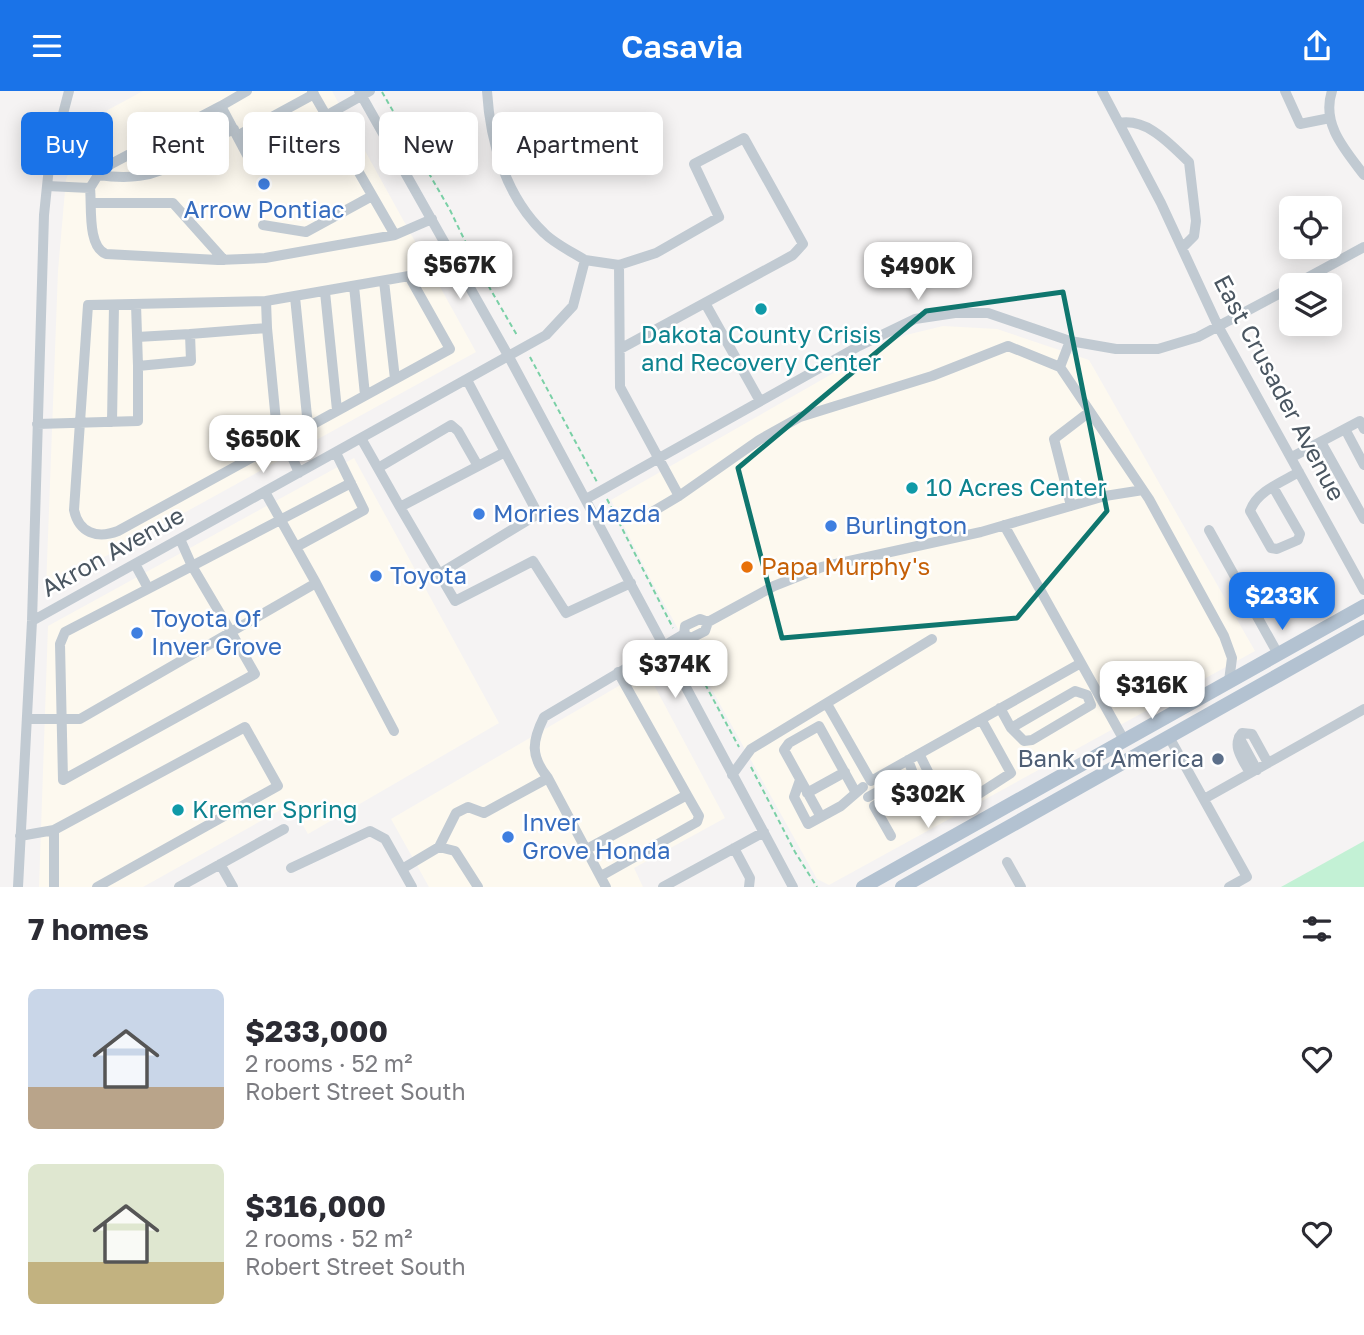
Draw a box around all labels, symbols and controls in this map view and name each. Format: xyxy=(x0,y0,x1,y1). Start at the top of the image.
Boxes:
icon: menu xyxy=(28,27,66,65)
text: Casavia xyxy=(621,27,743,65)
icon: share xyxy=(1298,27,1336,65)
chip: Buy xyxy=(21,112,113,175)
chip: Rent xyxy=(127,112,229,175)
chip: Filters xyxy=(243,112,365,175)
chip: New xyxy=(379,112,478,175)
chip: Apartment xyxy=(492,112,663,175)
marker: Arrow Pontiac xyxy=(256,176,272,192)
place label: Arrow Pontiac xyxy=(183,194,345,223)
map controls xyxy=(1279,196,1342,336)
button: locate xyxy=(1279,196,1342,259)
pin: $567K xyxy=(411,241,509,301)
pin: $490K xyxy=(869,243,967,302)
text: $567K xyxy=(423,250,497,278)
text: $490K xyxy=(880,251,956,279)
street label: East Crusader Avenue xyxy=(1208,269,1352,505)
button: layers xyxy=(1279,273,1342,336)
marker: Dakota County Crisis and Recovery Center xyxy=(753,301,769,317)
place label: Dakota County Crisis and Recovery Center xyxy=(641,319,881,376)
pin: $650K xyxy=(214,415,312,475)
text: $650K xyxy=(225,424,301,452)
place label: 10 Acres Center xyxy=(926,472,1107,501)
marker: 10 Acres Center xyxy=(904,480,920,496)
place label: Morries Mazda xyxy=(493,498,661,527)
street label: Akron Avenue xyxy=(36,500,189,602)
marker: Morries Mazda xyxy=(471,506,487,522)
place label: Burlington xyxy=(845,510,967,539)
marker: Burlington xyxy=(823,518,839,534)
place label: Papa Murphy's xyxy=(761,551,930,580)
marker: Papa Murphy's xyxy=(739,559,755,575)
place label: Toyota xyxy=(390,560,467,589)
marker: Toyota xyxy=(368,568,384,584)
pin: $233K xyxy=(1233,573,1331,632)
text: $233K xyxy=(1245,581,1319,609)
place label: Toyota Of Inver Grove xyxy=(151,603,282,660)
marker: Toyota Of Inver Grove xyxy=(129,625,145,641)
pin: $374K xyxy=(626,641,724,700)
text: $374K xyxy=(638,649,712,677)
pin: $316K xyxy=(1103,661,1201,721)
text: $316K xyxy=(1116,670,1188,698)
place label: Bank of America xyxy=(1017,743,1204,772)
marker: Bank of America xyxy=(1210,751,1226,767)
pin: $302K xyxy=(879,771,977,830)
text: $302K xyxy=(890,779,966,807)
place label: Kremer Spring xyxy=(192,794,358,823)
marker: Kremer Spring xyxy=(170,802,186,818)
place label: Inver Grove Honda xyxy=(522,807,671,864)
marker: Inver Grove Honda xyxy=(500,829,516,845)
icon: filters xyxy=(1298,910,1336,948)
text: 7 homes xyxy=(28,911,149,947)
text: $233,000 xyxy=(245,1013,388,1049)
icon: home xyxy=(84,1017,168,1101)
icon: heart xyxy=(1298,1040,1336,1078)
text: 2 rooms · 52 m² xyxy=(245,1049,412,1077)
text: Robert Street South xyxy=(245,1077,466,1105)
text: $316,000 xyxy=(245,1188,386,1224)
icon: home xyxy=(84,1192,168,1276)
icon: heart xyxy=(1298,1215,1336,1253)
text: 2 rooms · 52 m² xyxy=(245,1224,412,1252)
text: Robert Street South xyxy=(245,1252,466,1280)

